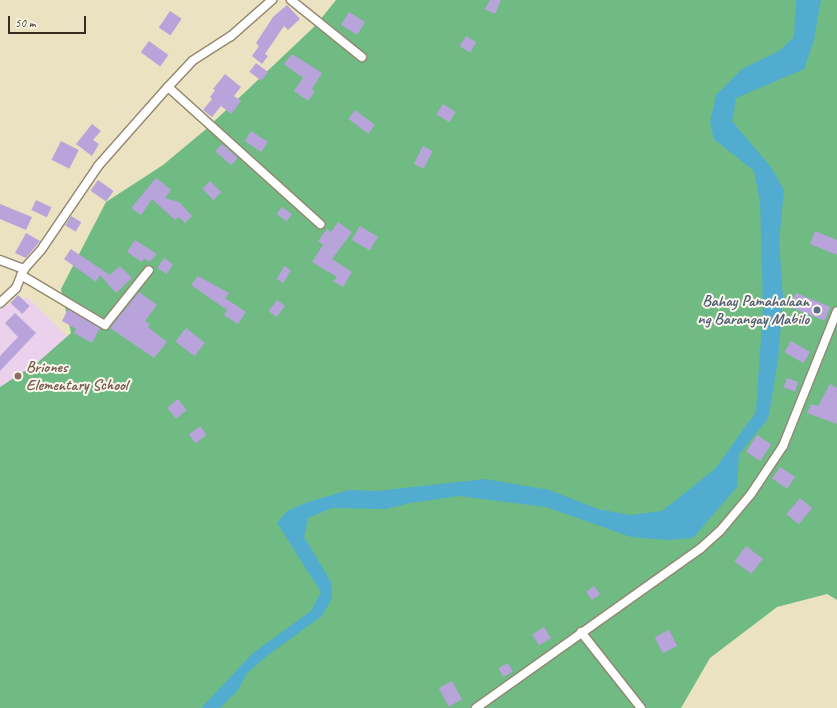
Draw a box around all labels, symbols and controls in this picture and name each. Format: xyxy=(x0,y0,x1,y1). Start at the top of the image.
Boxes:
scale bar xyxy=(10,8,88,34)
text: 50 m xyxy=(15,15,35,31)
place label: Bahay Pamahalaan ng Barangay Mabilo xyxy=(697,291,809,329)
marker: Bahay Pamahalaan ng Barangay Mabilo xyxy=(812,305,822,315)
place label: Briones Elementary School xyxy=(26,357,128,395)
marker: Briones Elementary School xyxy=(13,371,23,381)

